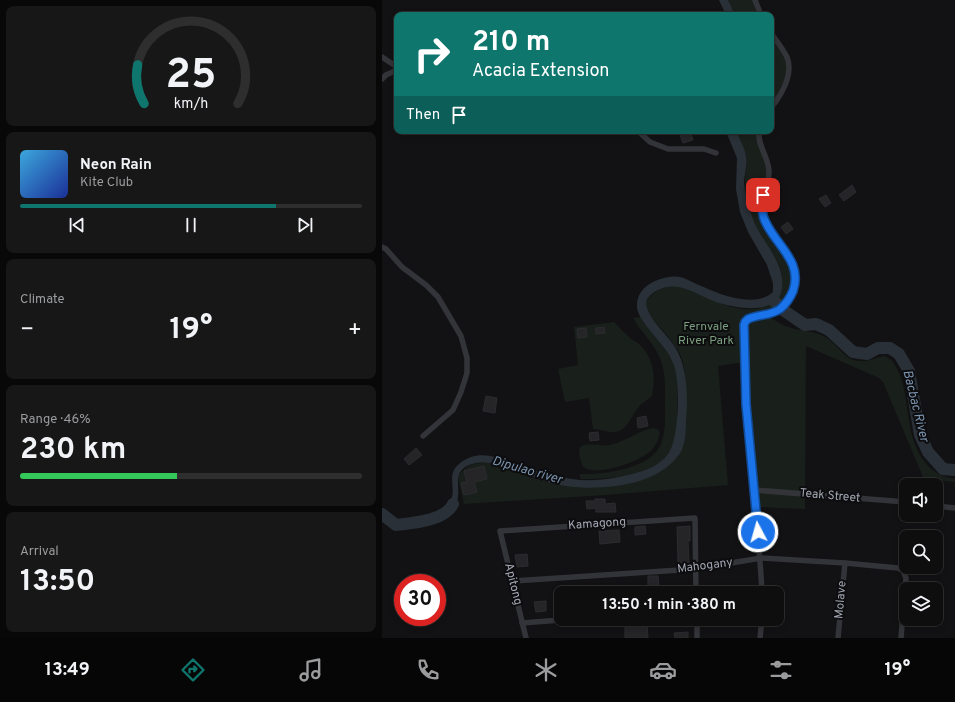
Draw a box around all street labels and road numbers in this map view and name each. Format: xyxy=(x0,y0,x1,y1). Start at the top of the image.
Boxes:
street label: Teak Street xyxy=(799,485,861,507)
street label: Kamagong xyxy=(568,514,626,534)
street label: Mahogany xyxy=(676,555,734,577)
street label: Apitong xyxy=(500,561,526,607)
street label: Molave xyxy=(831,580,851,620)

